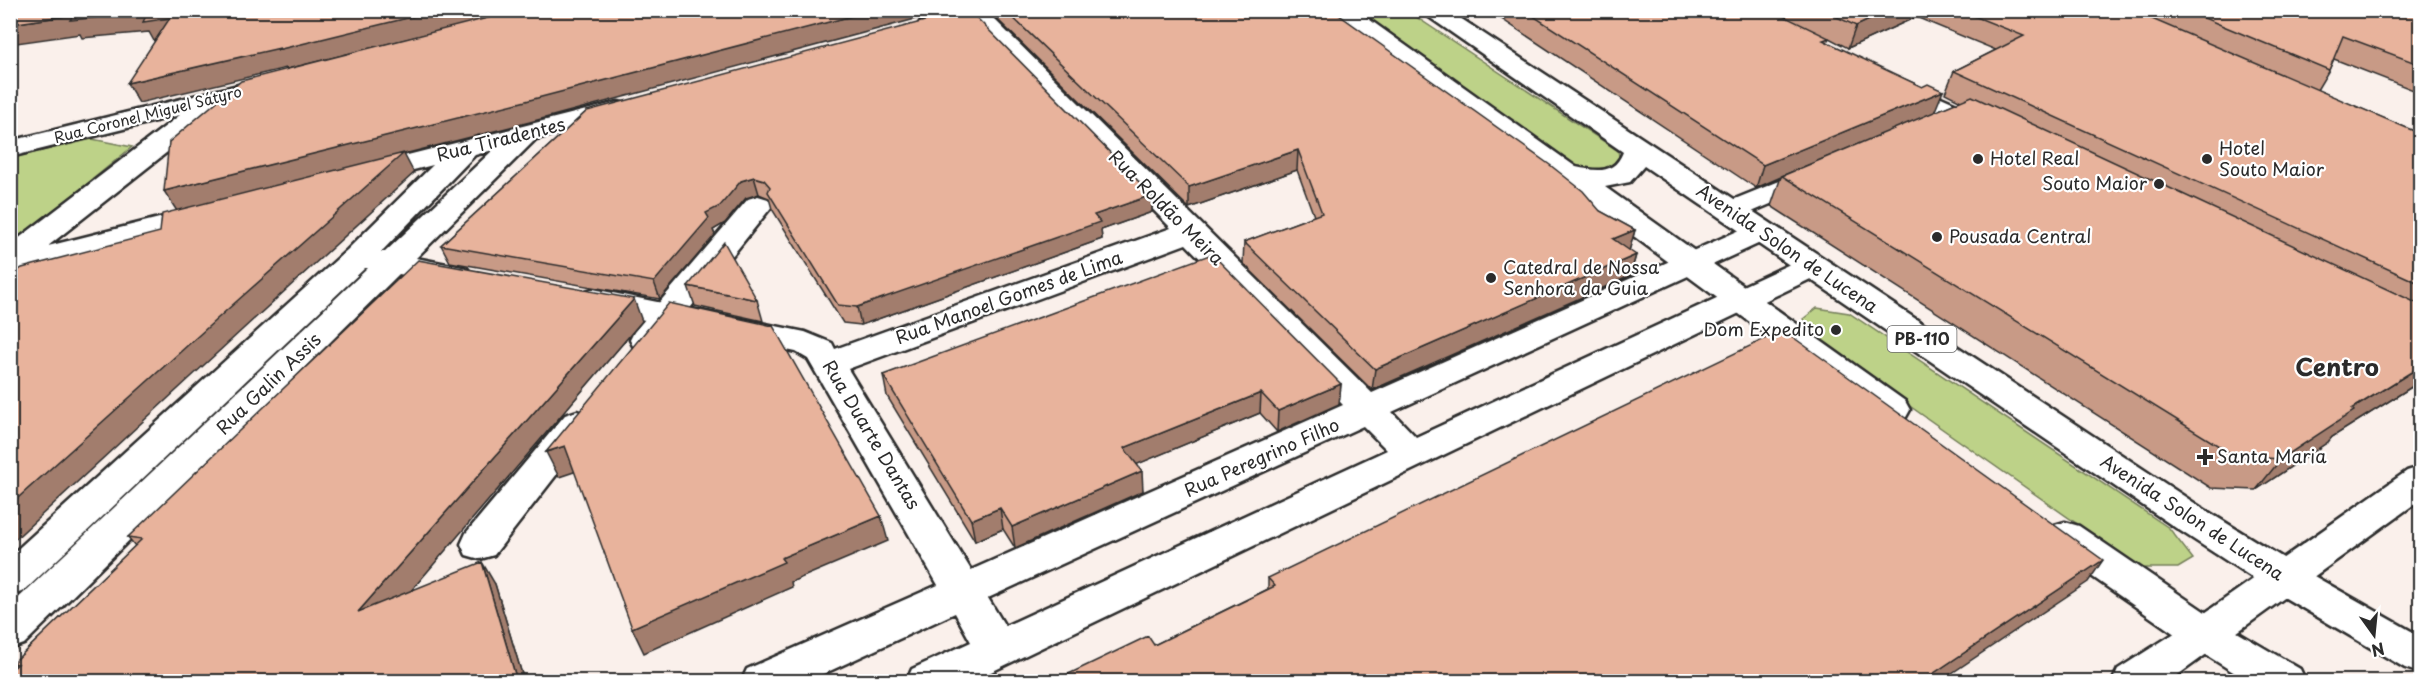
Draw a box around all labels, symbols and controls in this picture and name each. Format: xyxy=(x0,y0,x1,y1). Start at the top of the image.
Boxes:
street label: Rua Coronel Miguel Sátyro xyxy=(51,79,244,148)
street label: Rua Tiradentes xyxy=(433,110,568,168)
place label: Hotel Souto Maior xyxy=(2219,134,2325,182)
street label: Rua Roldão Meira xyxy=(1103,143,1231,271)
place label: Hotel Real xyxy=(1990,144,2079,171)
marker: Hotel Real xyxy=(1971,152,1985,166)
marker: Hotel Souto Maior xyxy=(2200,152,2214,166)
place label: Souto Maior xyxy=(2042,169,2148,196)
street label: Avenida Solon de Lucena xyxy=(1692,177,1885,319)
marker: Souto Maior xyxy=(2152,177,2166,191)
place label: Pousada Central xyxy=(1949,222,2091,249)
marker: Pousada Central xyxy=(1930,230,1944,244)
street label: Rua Manoel Gomes de Lima xyxy=(891,243,1126,350)
place label: Catedral de Nossa Senhora da Guia xyxy=(1503,253,1660,301)
marker: Catedral de Nossa Senhora da Guia xyxy=(1484,271,1498,285)
place label: Dom Expedito xyxy=(1704,315,1824,342)
marker: Dom Expedito xyxy=(1829,323,1843,337)
street label: Rua Galin Assis xyxy=(209,326,326,440)
road number: PB-110 xyxy=(1888,326,1956,352)
district label: Centro xyxy=(2295,348,2379,384)
street label: Rua Duarte Dantas xyxy=(817,354,928,514)
street label: Rua Peregrino Filho xyxy=(1180,410,1343,503)
place label: Santa Maria xyxy=(2217,442,2327,469)
street label: Avenida Solon de Lucena xyxy=(2096,447,2291,587)
marker: Santa Maria xyxy=(2198,450,2212,464)
north arrow xyxy=(2344,605,2404,665)
text: N xyxy=(2369,637,2387,664)

